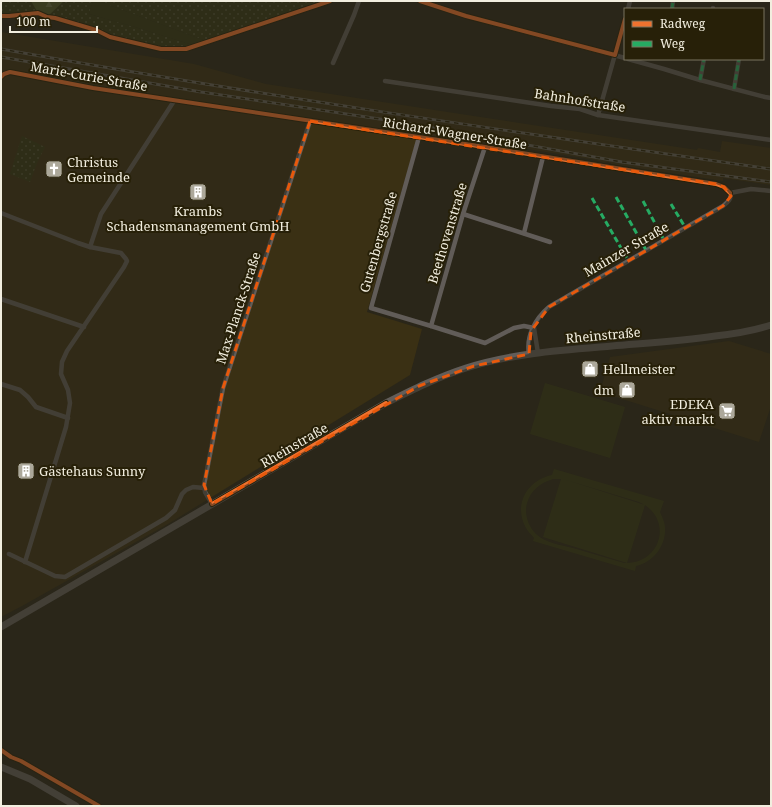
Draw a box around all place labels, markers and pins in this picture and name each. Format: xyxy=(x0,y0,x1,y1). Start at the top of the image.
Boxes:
place label: Christus Gemeinde xyxy=(67,153,130,186)
church icon: Christus Gemeinde xyxy=(44,159,64,179)
building icon: Krambs Schadensmanagement GmbH xyxy=(188,182,208,202)
place label: Krambs Schadensmanagement GmbH xyxy=(107,202,289,235)
shop icon: Hellmeister xyxy=(580,359,600,379)
place label: Hellmeister xyxy=(603,360,675,378)
shop icon: dm xyxy=(617,380,637,400)
place label: dm xyxy=(594,381,614,399)
place label: EDEKA aktiv markt xyxy=(642,395,715,428)
supermarket icon: EDEKA aktiv markt xyxy=(717,401,737,421)
building icon: Gästehaus Sunny xyxy=(16,461,36,481)
place label: Gästehaus Sunny xyxy=(39,462,146,480)

